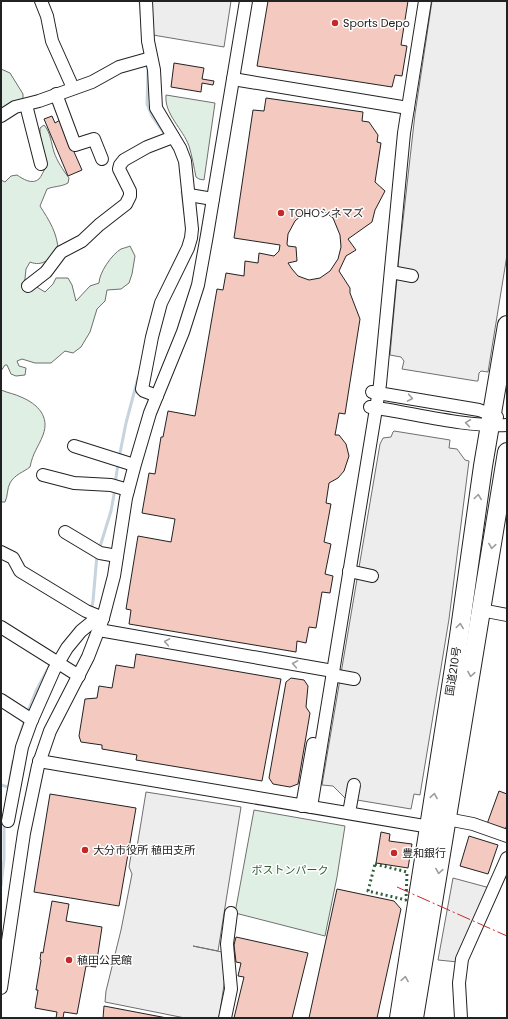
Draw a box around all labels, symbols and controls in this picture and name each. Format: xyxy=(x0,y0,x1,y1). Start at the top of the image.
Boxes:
place label: Sports Depo xyxy=(343,15,410,31)
marker: Sports Depo xyxy=(330,18,340,28)
place label: TOHOシネマズ xyxy=(289,205,364,221)
marker: TOHOシネマズ xyxy=(276,208,286,218)
one-way arrow xyxy=(407,394,413,402)
one-way arrow xyxy=(465,419,471,428)
one-way arrow xyxy=(473,494,482,500)
one-way arrow xyxy=(488,543,497,549)
one-way arrow xyxy=(455,623,464,629)
one-way arrow xyxy=(164,638,170,647)
street label: 国道210号 xyxy=(441,645,465,697)
one-way arrow xyxy=(292,660,298,668)
one-way arrow xyxy=(467,671,476,677)
one-way arrow xyxy=(429,793,438,799)
place label: 大分市役所 稙田支所 xyxy=(93,842,196,858)
marker: 大分市役所 稙田支所 xyxy=(80,845,90,855)
place label: 豊和銀行 xyxy=(402,845,446,861)
marker: 豊和銀行 xyxy=(389,848,399,858)
park label: ボストンパーク xyxy=(252,862,329,878)
one-way arrow xyxy=(435,868,443,875)
place label: 稙田公民館 xyxy=(77,952,132,968)
marker: 稙田公民館 xyxy=(64,955,74,965)
one-way arrow xyxy=(400,976,409,983)

